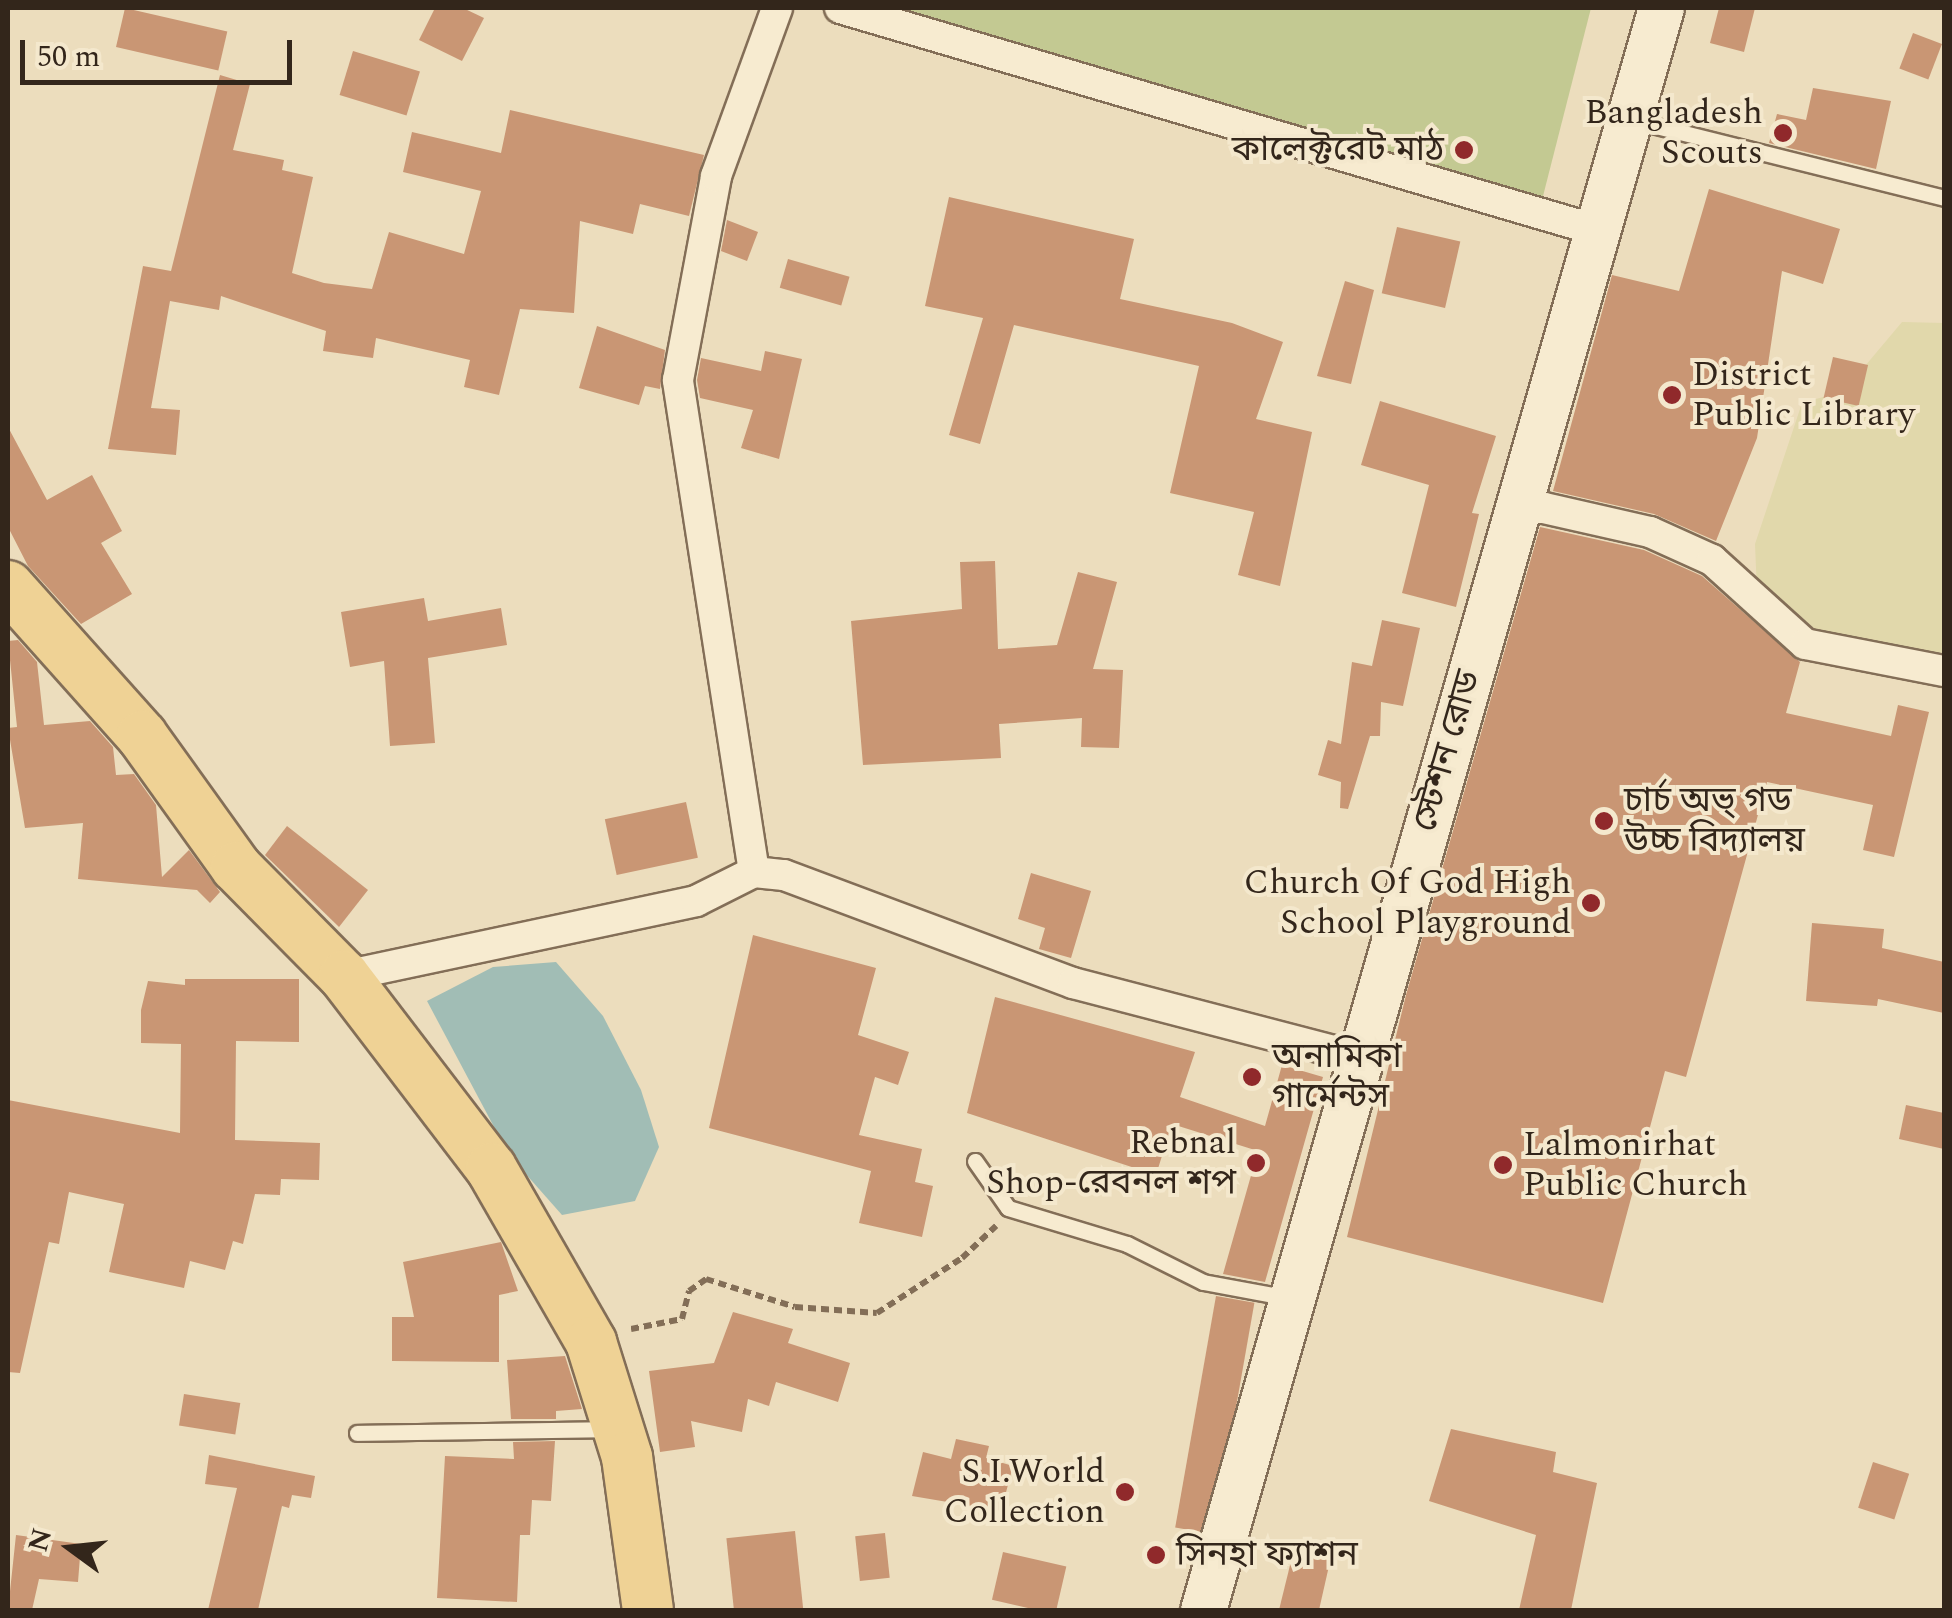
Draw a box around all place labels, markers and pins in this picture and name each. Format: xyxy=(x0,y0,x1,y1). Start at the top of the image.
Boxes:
place label: Bangladesh Scouts xyxy=(1585,92,1763,174)
marker: Bangladesh Scouts xyxy=(1772,122,1794,144)
place label: কালেক্টরেট মাঠ xyxy=(1232,129,1444,171)
marker: কালেক্টরেট মাঠ xyxy=(1453,139,1475,161)
place label: District Public Library xyxy=(1692,354,1915,436)
marker: District Public Library xyxy=(1661,384,1683,406)
place label: চার্চ অভ্ গড ‍উচ্চ বিদ্যালয় xyxy=(1624,780,1805,862)
marker: চার্চ অভ্ গড ‍উচ্চ বিদ্যালয় xyxy=(1593,810,1615,832)
place label: Church Of God High School Playground xyxy=(1244,862,1571,944)
marker: Church Of God High School Playground xyxy=(1580,892,1602,914)
place label: অনামিকা গার্মেন্টস xyxy=(1272,1036,1402,1118)
marker: অনামিকা গার্মেন্টস xyxy=(1241,1066,1263,1088)
place label: Rebnal Shop-রেবনল শপ xyxy=(986,1122,1236,1204)
place label: Lalmonirhat Public Church xyxy=(1523,1124,1748,1206)
marker: Rebnal Shop-রেবনল শপ xyxy=(1245,1152,1267,1174)
marker: Lalmonirhat Public Church xyxy=(1492,1154,1514,1176)
place label: S.I.World Collection xyxy=(944,1451,1105,1533)
marker: S.I.World Collection xyxy=(1114,1481,1136,1503)
place label: সিনহা ফ্যাশন xyxy=(1176,1534,1358,1576)
marker: সিনহা ফ্যাশন xyxy=(1145,1544,1167,1566)

